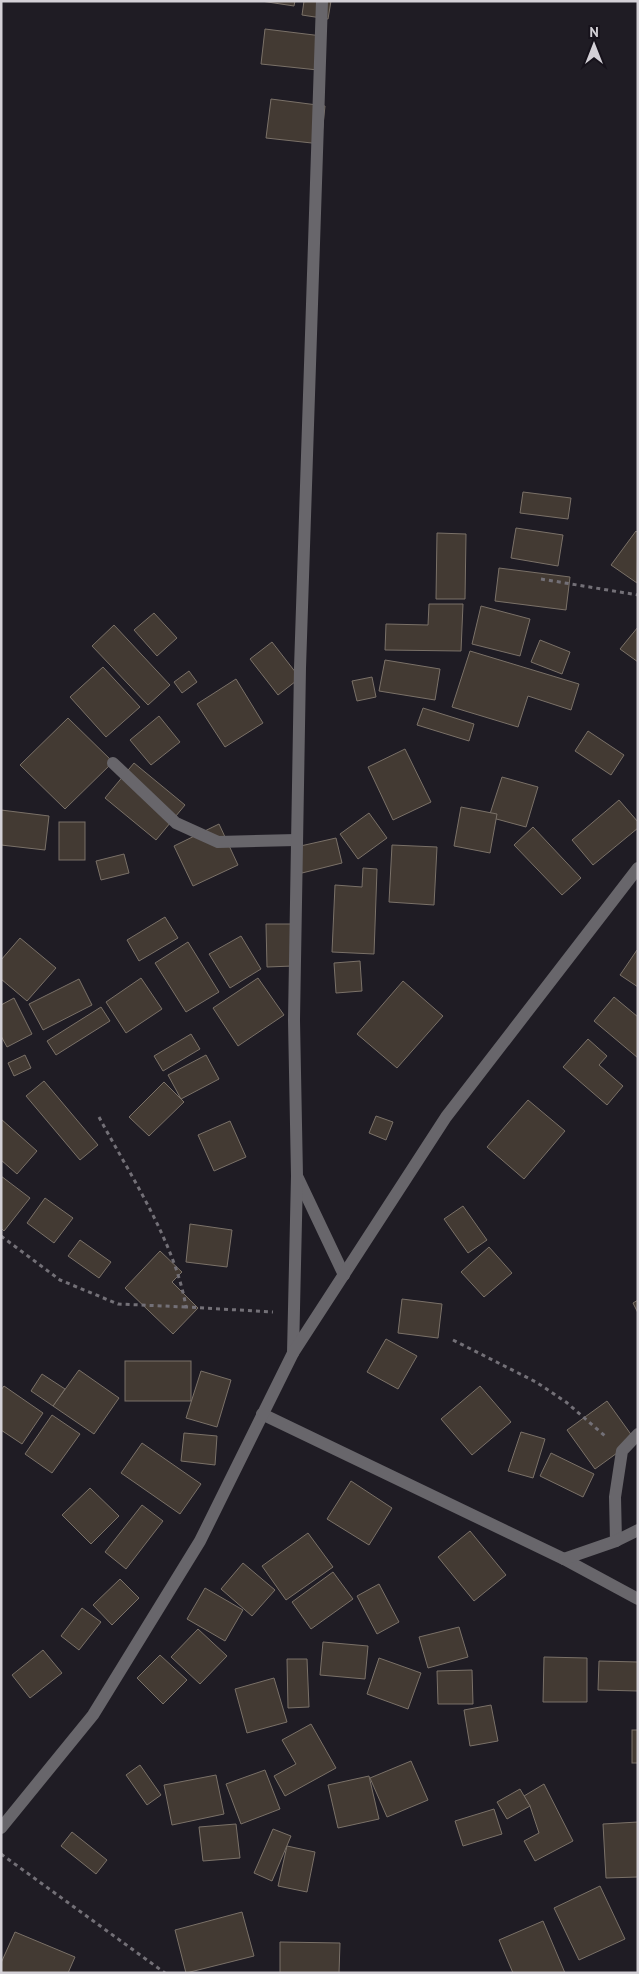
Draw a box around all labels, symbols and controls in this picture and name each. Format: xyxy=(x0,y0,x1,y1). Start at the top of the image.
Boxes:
north arrow xyxy=(569,20,619,70)
text: N xyxy=(589,23,599,41)

